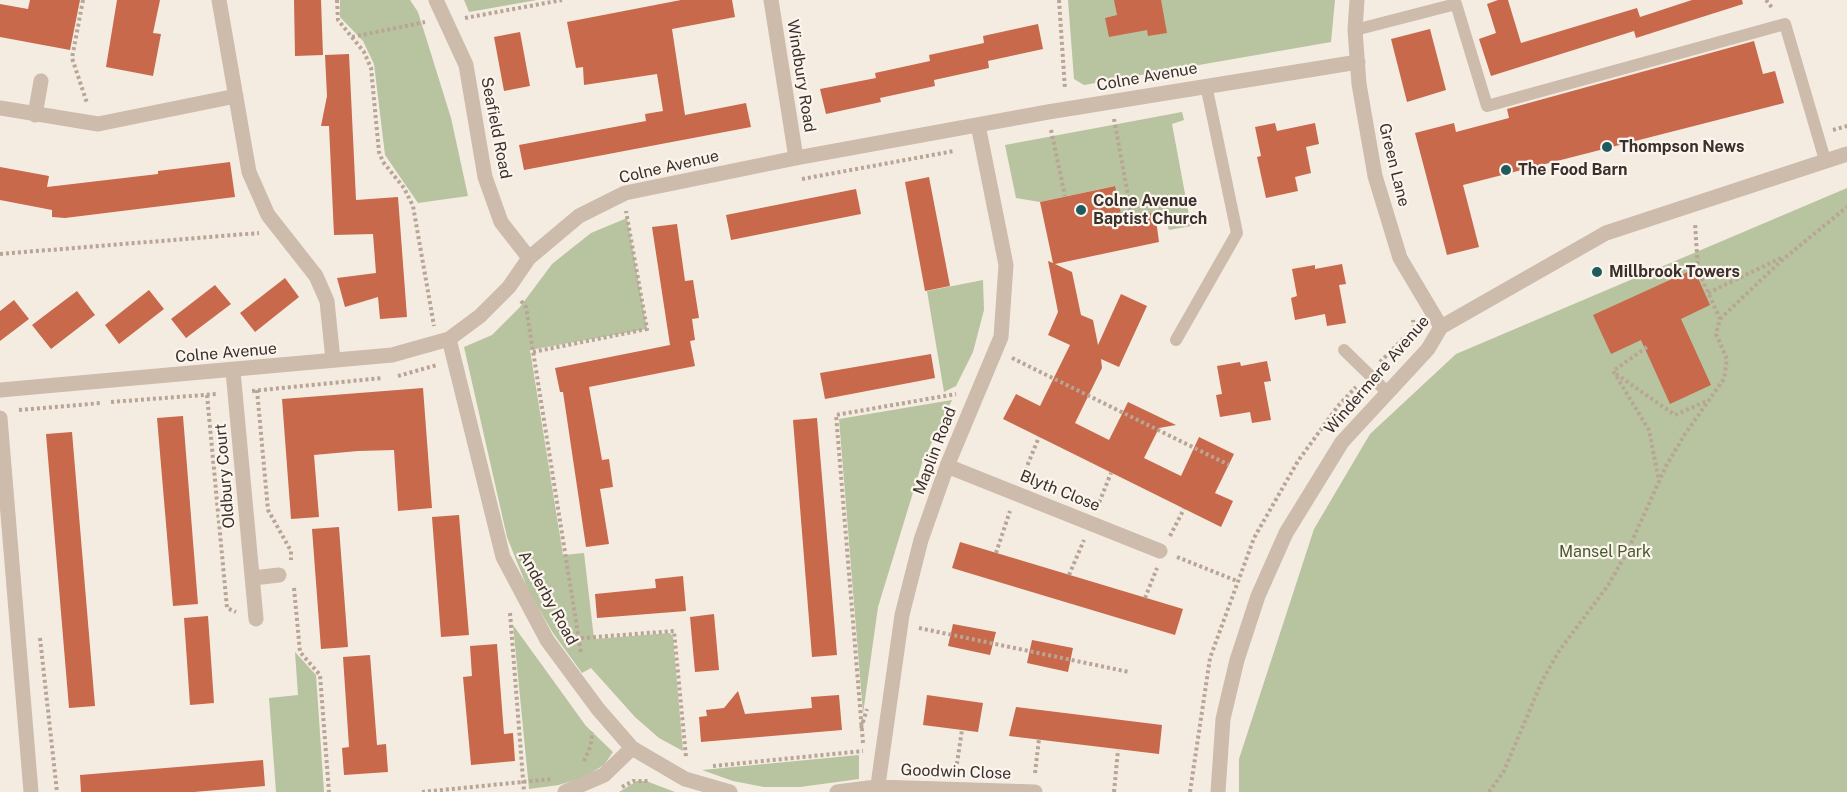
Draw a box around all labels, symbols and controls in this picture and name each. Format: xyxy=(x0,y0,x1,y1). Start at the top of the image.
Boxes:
street label: Windbury Road xyxy=(783,18,819,134)
street label: Colne Avenue xyxy=(1095,59,1199,95)
street label: Seafield Road xyxy=(477,75,515,181)
street label: Green Lane xyxy=(1374,121,1414,209)
place label: Thompson News xyxy=(1619,137,1744,157)
marker: Thompson News xyxy=(1600,140,1614,154)
street label: Colne Avenue xyxy=(617,146,721,188)
place label: The Food Barn xyxy=(1518,160,1628,180)
marker: The Food Barn xyxy=(1499,163,1513,177)
place label: Colne Avenue Baptist Church xyxy=(1093,191,1207,229)
marker: Colne Avenue Baptist Church xyxy=(1074,203,1088,217)
place label: Millbrook Towers xyxy=(1609,262,1740,282)
marker: Millbrook Towers xyxy=(1590,265,1604,279)
street label: Windermere Avenue xyxy=(1320,312,1434,438)
street label: Colne Avenue xyxy=(174,339,278,367)
street label: Maplin Road xyxy=(909,404,961,498)
street label: Oldbury Court xyxy=(211,423,239,529)
street label: Blyth Close xyxy=(1017,466,1103,516)
park label: Mansel Park xyxy=(1559,542,1651,562)
street label: Anderby Road xyxy=(514,547,582,649)
street label: Goodwin Close xyxy=(900,760,1012,784)

